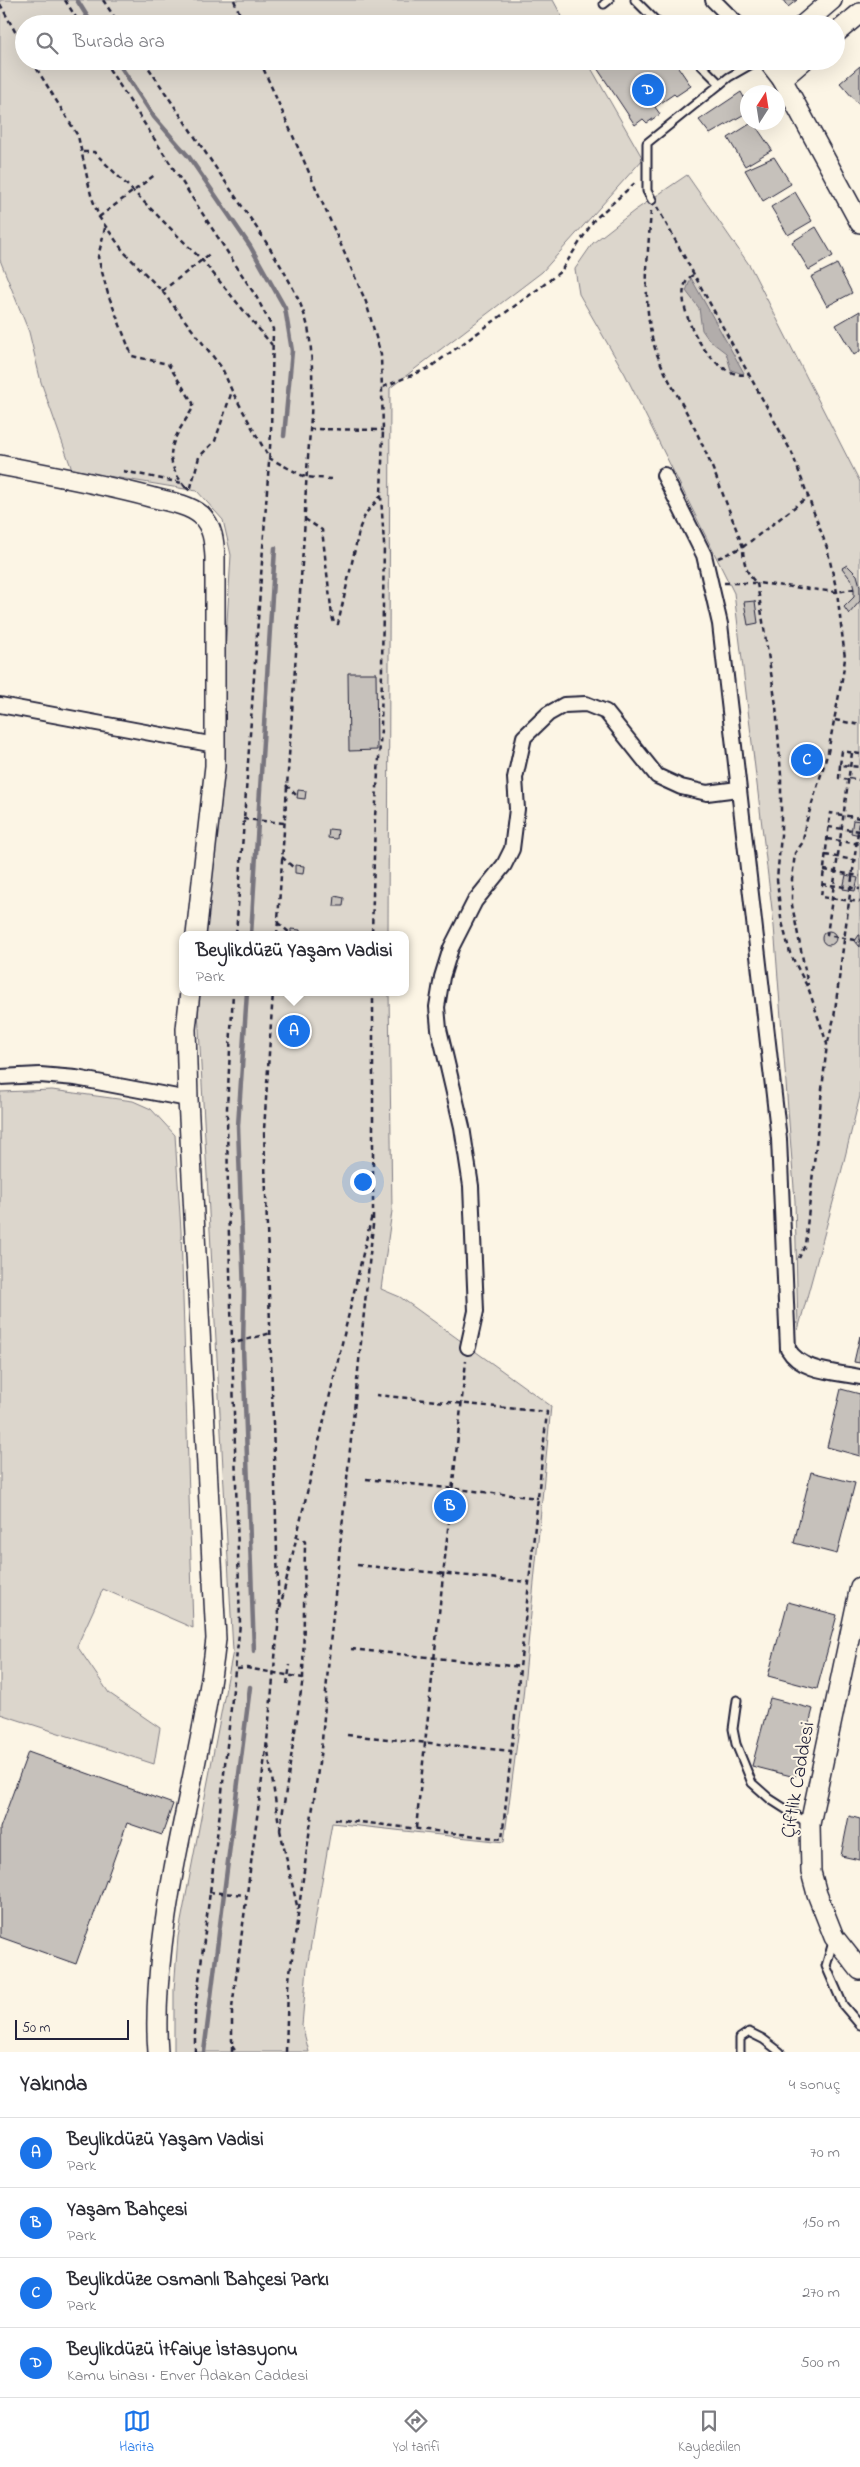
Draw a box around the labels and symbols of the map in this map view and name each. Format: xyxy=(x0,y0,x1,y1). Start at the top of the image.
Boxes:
pin: D xyxy=(632,71,664,109)
north arrow xyxy=(740,85,785,130)
pin: C xyxy=(791,741,823,779)
pin: A xyxy=(278,1012,310,1050)
your location xyxy=(350,1169,376,1195)
pin: B xyxy=(434,1487,466,1525)
street label: Çiftlik Caddesi xyxy=(775,1720,823,1840)
scale bar xyxy=(15,2017,129,2040)

